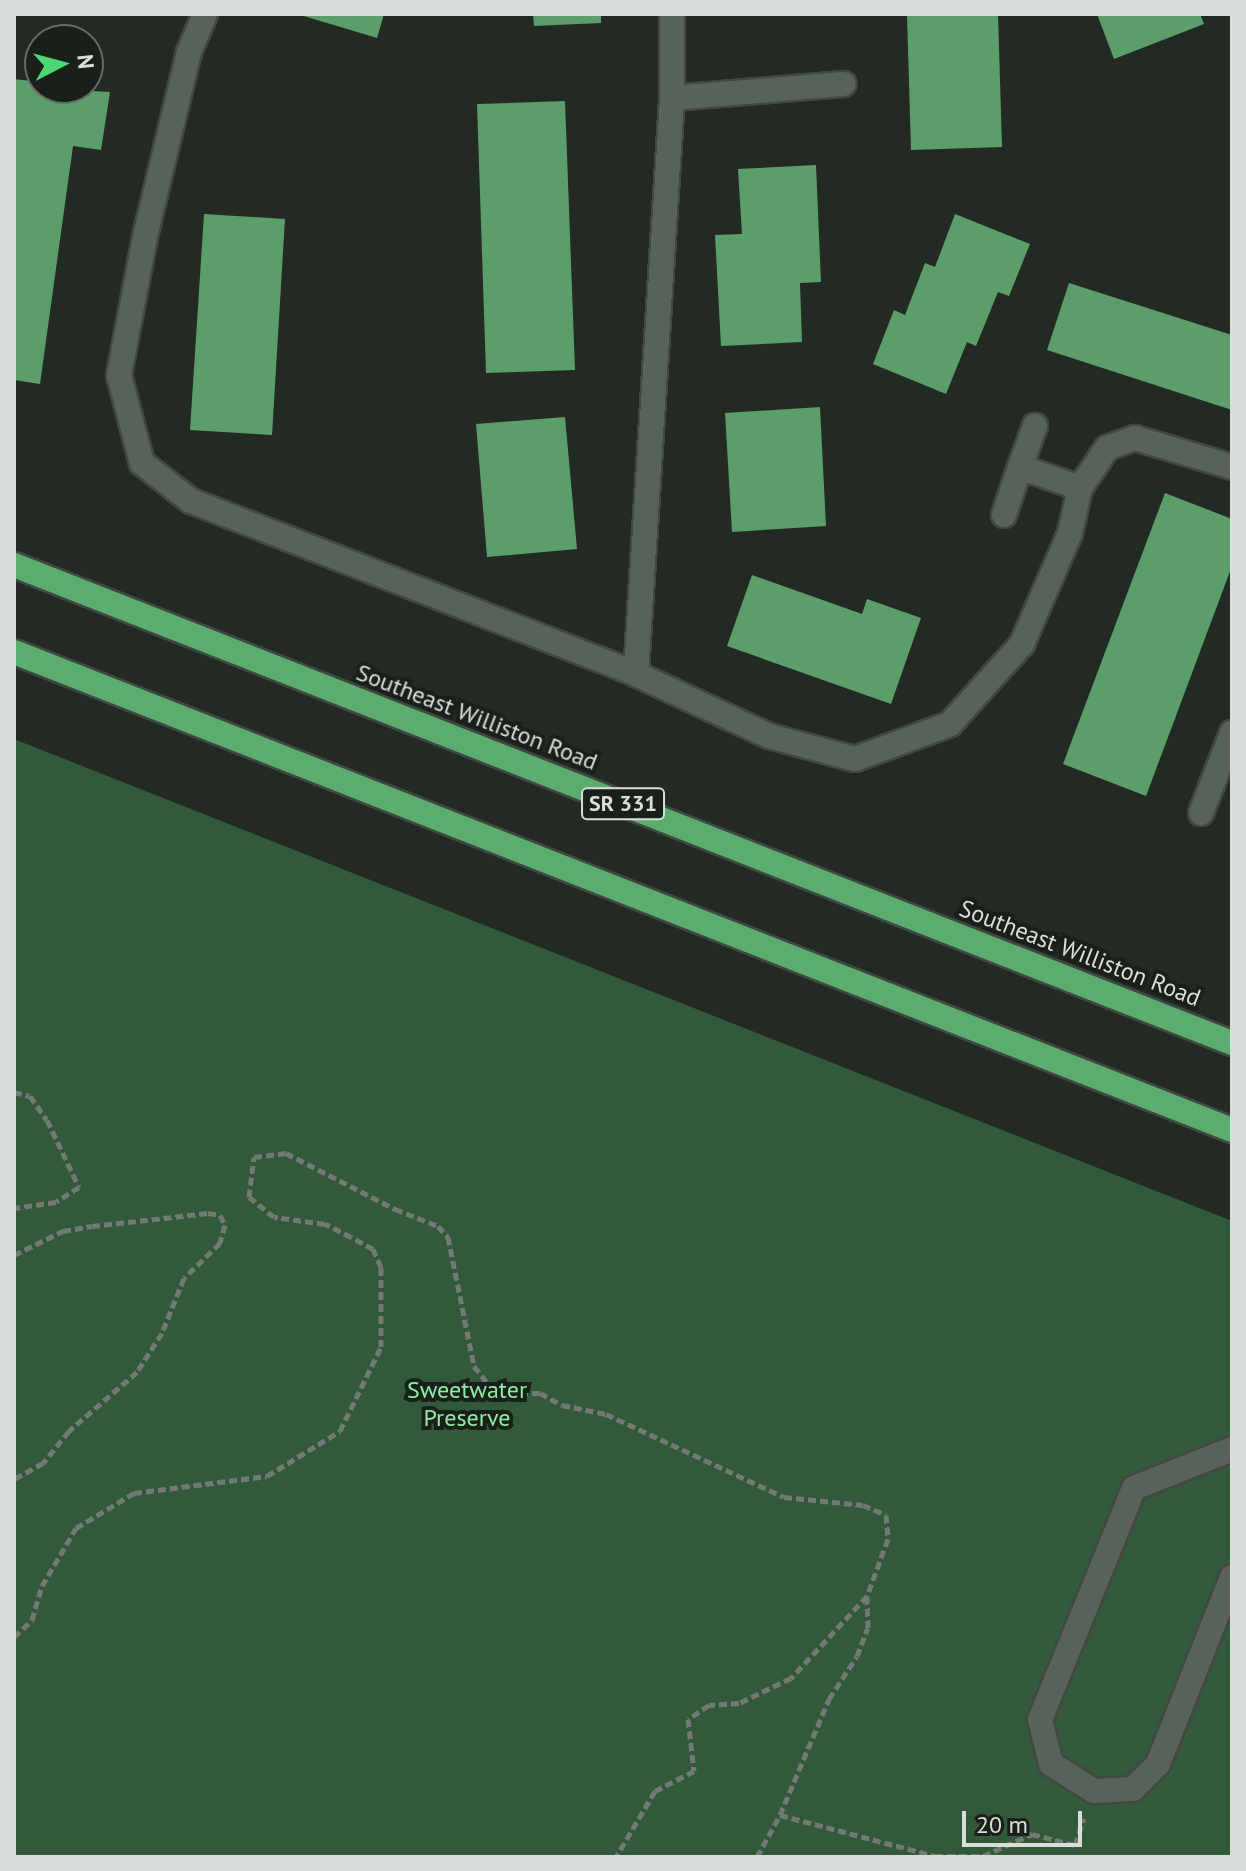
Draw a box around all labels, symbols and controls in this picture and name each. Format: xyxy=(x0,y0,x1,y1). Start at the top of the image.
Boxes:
north arrow xyxy=(24,24,104,104)
text: N xyxy=(71,53,101,70)
street label: Southeast Williston Road xyxy=(352,658,602,776)
road number: SR 331 xyxy=(581,786,665,822)
street label: Southeast Williston Road xyxy=(955,894,1205,1012)
park label: Sweetwater Preserve xyxy=(407,1376,527,1432)
scale bar xyxy=(966,1795,1086,1845)
text: 20 m xyxy=(976,1809,1028,1840)

